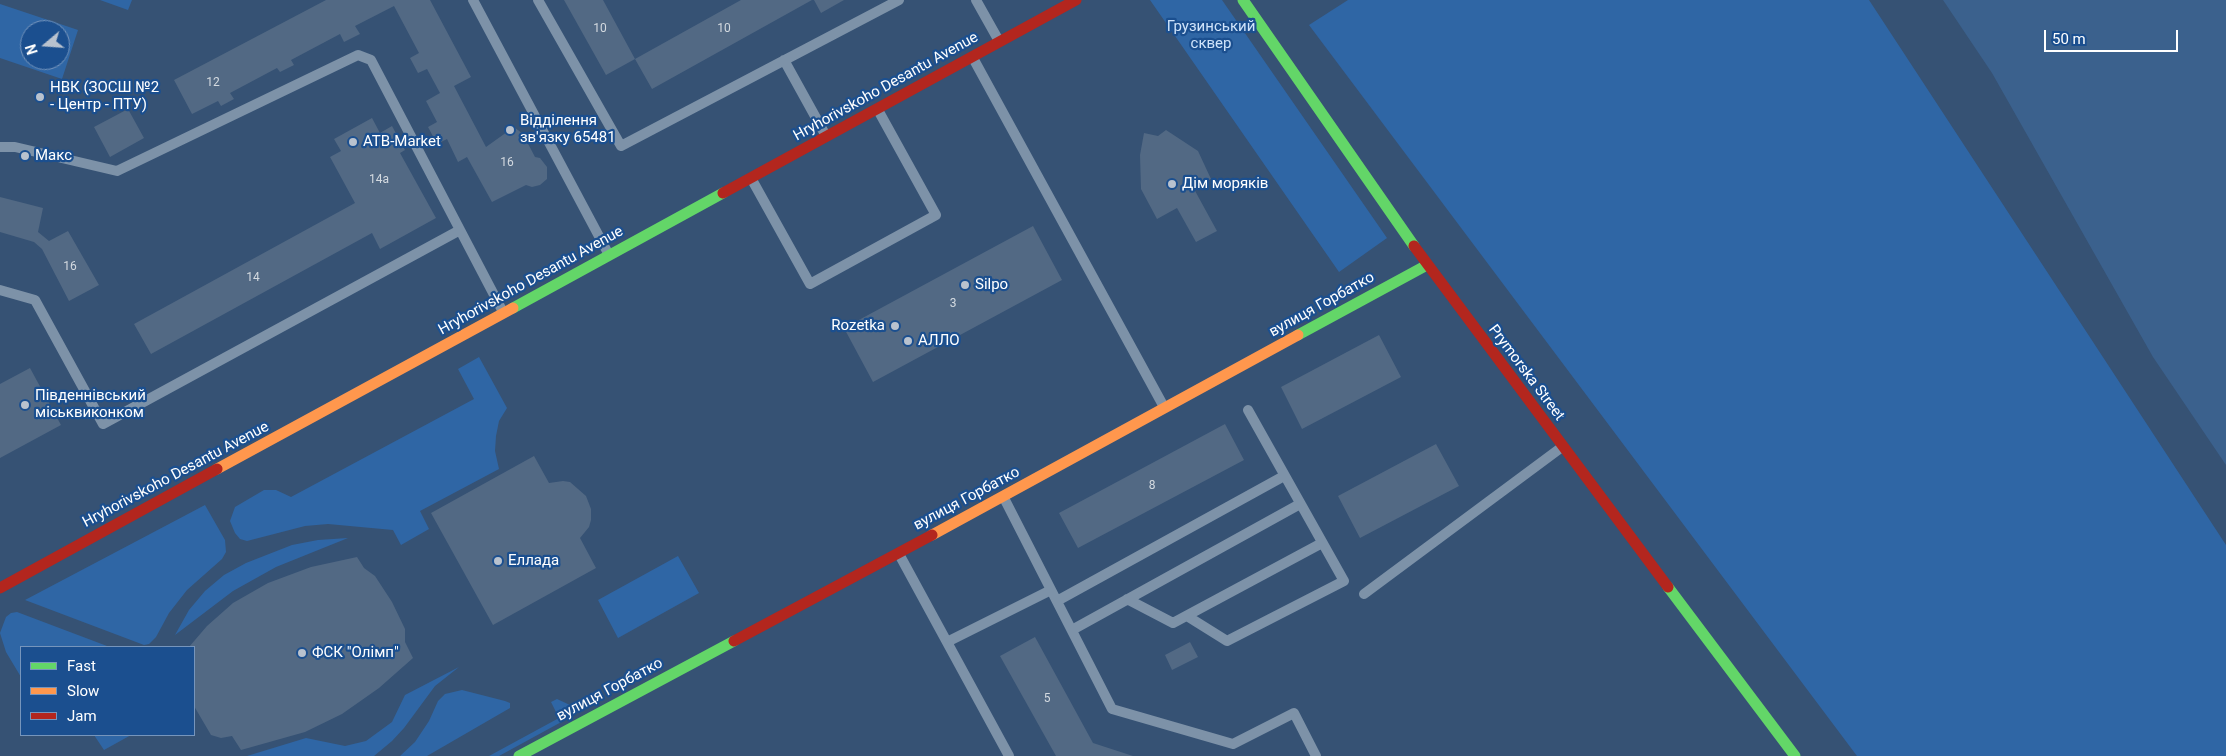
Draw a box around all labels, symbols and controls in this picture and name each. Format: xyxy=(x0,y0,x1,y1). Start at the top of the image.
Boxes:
park label: Грузинський сквер xyxy=(1167,18,1255,53)
north arrow xyxy=(20,20,70,70)
scale bar xyxy=(2046,20,2180,52)
house number: 10 xyxy=(593,22,607,36)
house number: 10 xyxy=(717,22,731,36)
street label: Hryhorivskoho Desantu Avenue xyxy=(791,29,981,145)
text: 50 m xyxy=(2052,30,2086,48)
text: N xyxy=(23,42,41,57)
house number: 12 xyxy=(206,76,220,90)
place label: НВК (ЗОСШ №2 - Центр - ПТУ) xyxy=(50,79,159,114)
marker: НВК (ЗОСШ №2 - Центр - ПТУ) xyxy=(34,91,46,103)
place label: Відділення зв'язку 65481 xyxy=(520,112,616,147)
marker: Відділення зв'язку 65481 xyxy=(504,124,516,136)
place label: ATB-Market xyxy=(363,133,441,151)
marker: ATB-Market xyxy=(347,136,359,148)
place label: Макс xyxy=(35,147,72,165)
marker: Макс xyxy=(19,150,31,162)
house number: 16 xyxy=(500,156,514,170)
house number: 14а xyxy=(369,173,389,187)
place label: Дім моряків xyxy=(1182,175,1268,193)
marker: Дім моряків xyxy=(1166,178,1178,190)
street label: Hryhorivskoho Desantu Avenue xyxy=(436,223,626,339)
house number: 16 xyxy=(63,260,77,274)
street label: вулиця Горбатко xyxy=(1266,269,1378,341)
house number: 14 xyxy=(246,271,260,285)
place label: Silpo xyxy=(975,276,1008,294)
marker: Silpo xyxy=(959,279,971,291)
house number: 3 xyxy=(950,297,956,311)
place label: Rozetka xyxy=(831,317,885,335)
marker: Rozetka xyxy=(889,320,901,332)
street label: Prymorska Street xyxy=(1484,322,1568,424)
place label: АЛЛО xyxy=(918,332,960,350)
marker: АЛЛО xyxy=(902,335,914,347)
place label: Південнівський міськвиконком xyxy=(35,387,146,422)
marker: Південнівський міськвиконком xyxy=(19,399,31,411)
street label: Hryhorivskoho Desantu Avenue xyxy=(80,418,272,532)
street label: вулиця Горбатко xyxy=(911,463,1023,535)
house number: 8 xyxy=(1149,479,1155,493)
place label: Еллада xyxy=(508,552,559,570)
marker: Еллада xyxy=(492,555,504,567)
place label: ФСК "Олімп" xyxy=(312,644,399,662)
legend xyxy=(20,646,195,736)
marker: ФСК "Олімп" xyxy=(296,647,308,659)
street label: вулиця Горбатко xyxy=(554,654,666,726)
text: Fast xyxy=(67,657,96,675)
text: Slow xyxy=(67,682,99,700)
house number: 5 xyxy=(1044,692,1050,706)
text: Jam xyxy=(67,707,97,725)

